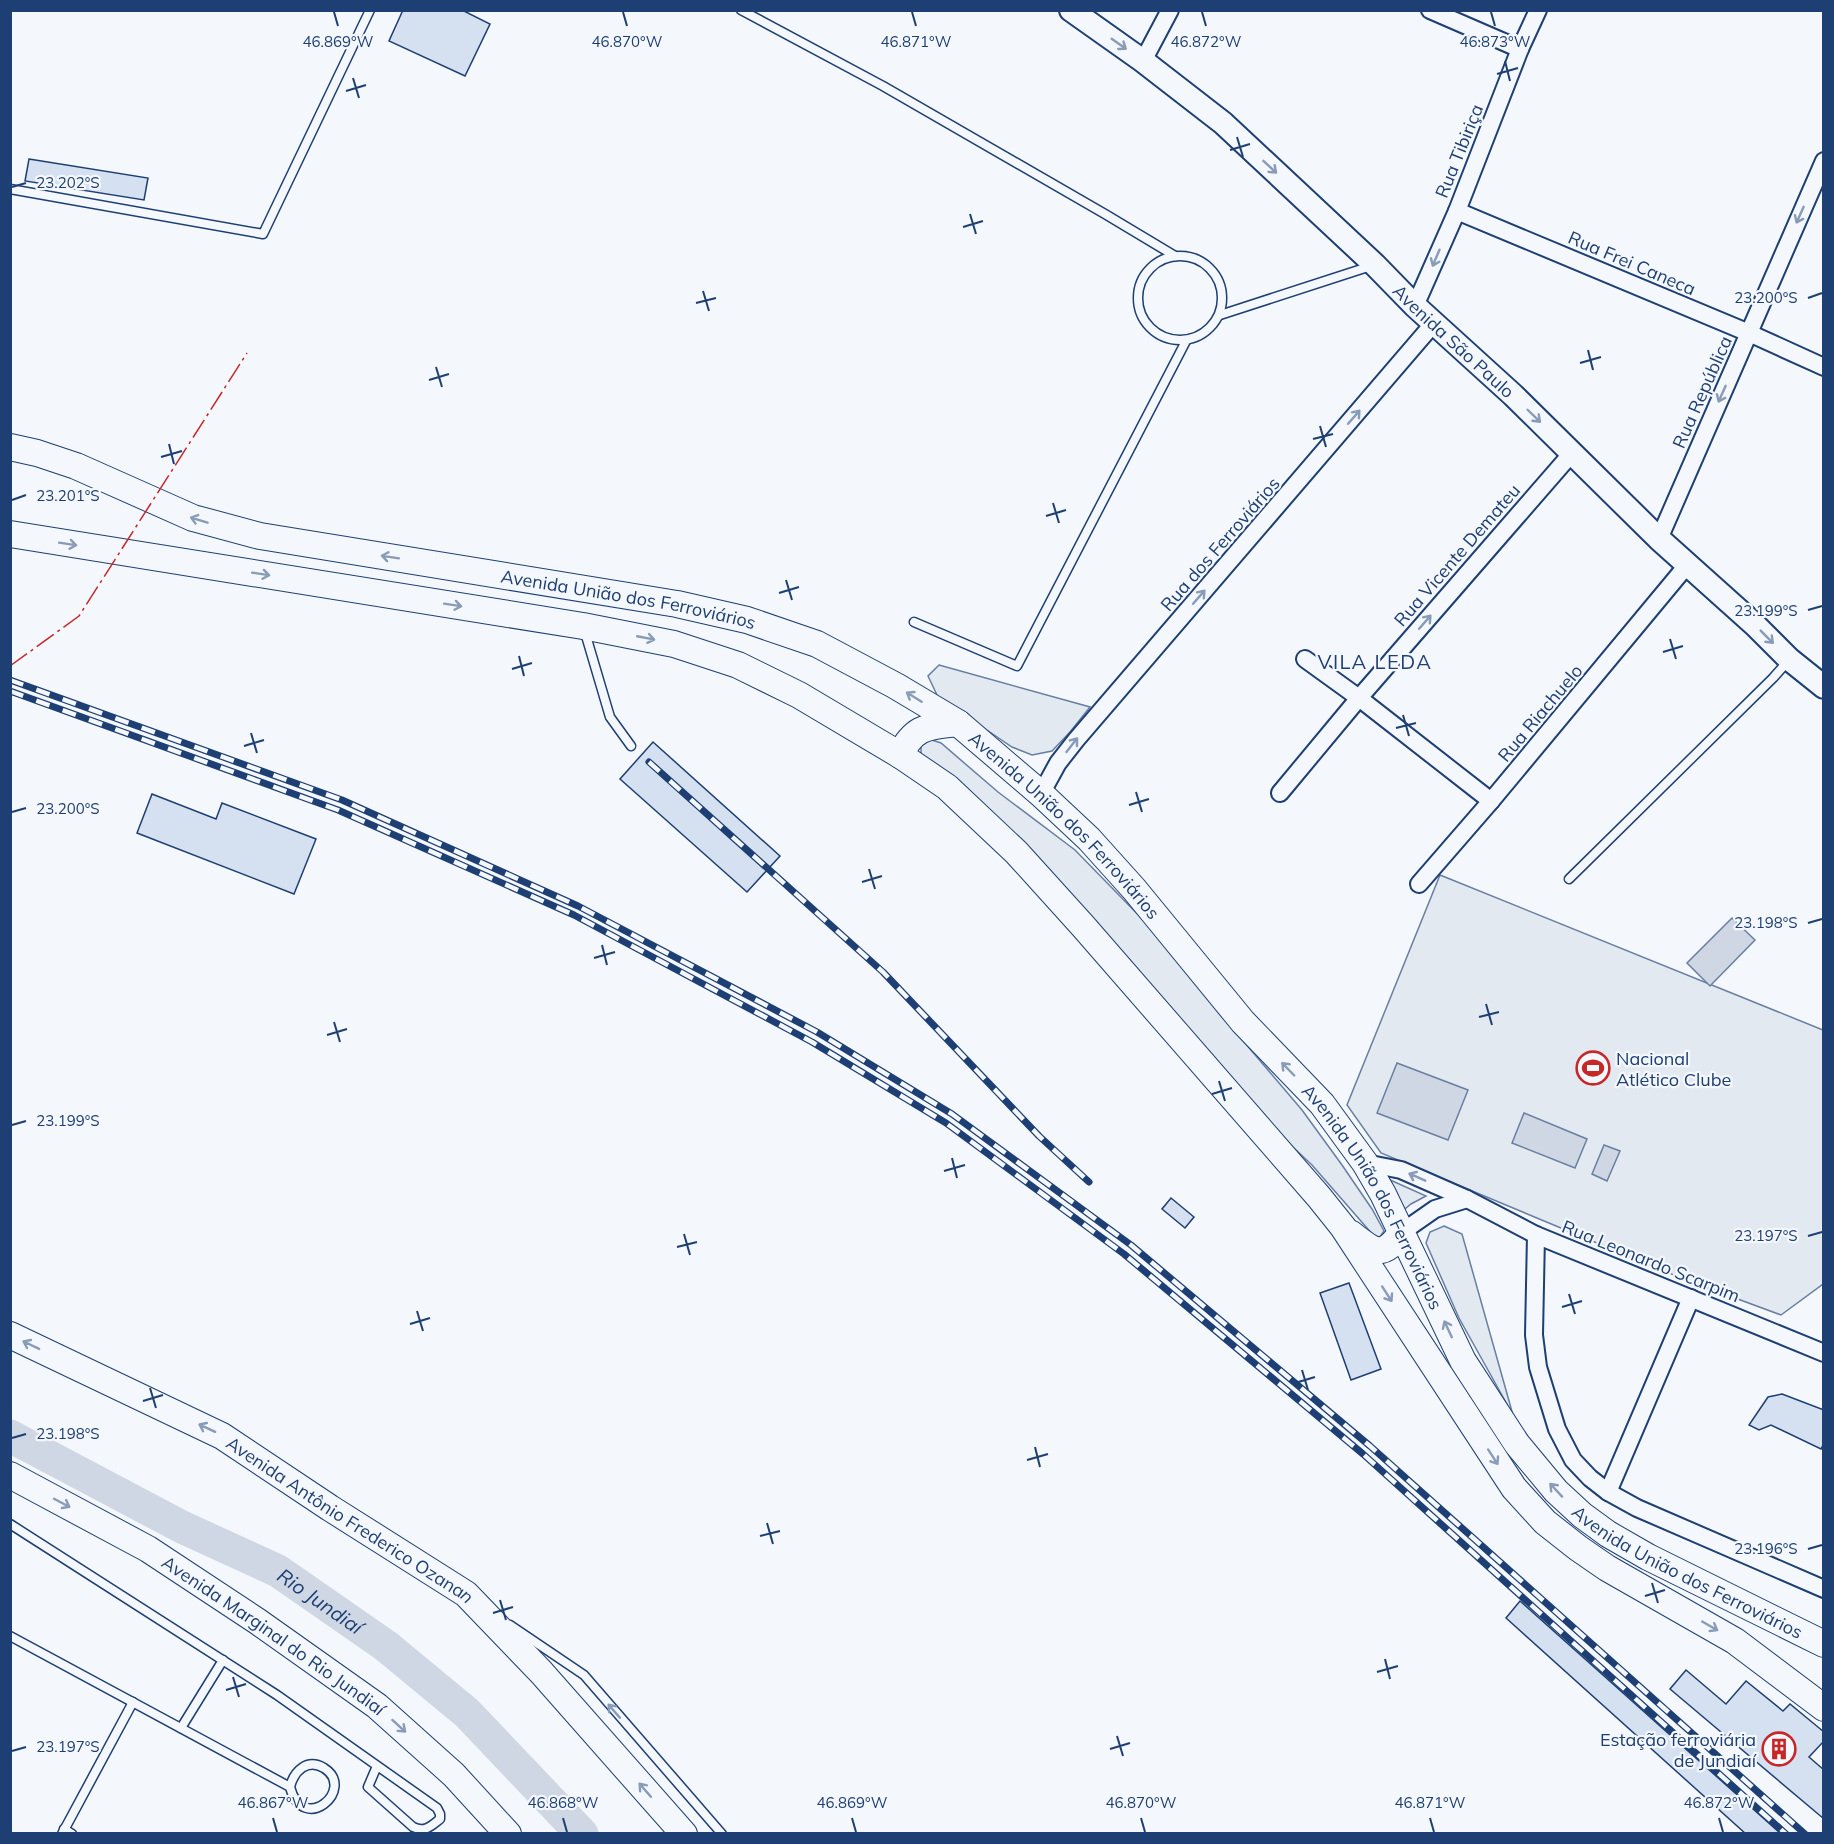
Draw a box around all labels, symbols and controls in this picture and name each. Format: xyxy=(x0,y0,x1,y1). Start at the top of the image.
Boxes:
text: 46.869°W xyxy=(303,32,374,51)
text: 46.870°W xyxy=(592,32,663,51)
text: 46.871°W xyxy=(881,32,952,51)
text: 46.872°W xyxy=(1171,32,1242,51)
text: 46.873°W xyxy=(1460,32,1531,51)
one-way arrow xyxy=(1110,38,1126,50)
street label: Rua Tibiriça xyxy=(1430,101,1488,201)
one-way arrow xyxy=(1262,160,1277,174)
text: 23.202°S xyxy=(36,173,100,192)
one-way arrow xyxy=(1794,205,1805,223)
street label: Rua Frei Caneca xyxy=(1565,226,1699,300)
one-way arrow xyxy=(1430,249,1441,267)
street label: Avenida São Paulo xyxy=(1388,279,1520,403)
text: 23.200°S xyxy=(1734,288,1798,307)
street label: Rua República xyxy=(1667,332,1737,452)
one-way arrow xyxy=(1716,384,1728,402)
one-way arrow xyxy=(1527,408,1542,423)
one-way arrow xyxy=(1347,410,1361,425)
street label: Rua dos Ferroviários xyxy=(1155,472,1285,616)
street label: Rua Vicente Demateu xyxy=(1389,479,1525,631)
text: 23.201°S xyxy=(36,486,100,505)
one-way arrow xyxy=(190,514,209,525)
one-way arrow xyxy=(58,538,78,549)
one-way arrow xyxy=(380,552,400,563)
street label: Avenida União dos Ferroviários xyxy=(499,564,759,634)
one-way arrow xyxy=(250,569,270,580)
one-way arrow xyxy=(1192,590,1206,605)
one-way arrow xyxy=(443,600,463,611)
text: 23.199°S xyxy=(1734,601,1798,620)
one-way arrow xyxy=(1418,615,1432,630)
one-way arrow xyxy=(1759,629,1774,644)
one-way arrow xyxy=(635,633,655,644)
district label: VILA LEDA xyxy=(1317,649,1433,674)
street label: Rua Riachuelo xyxy=(1493,660,1587,766)
one-way arrow xyxy=(906,690,923,702)
street label: Avenida União dos Ferroviários xyxy=(964,726,1165,924)
one-way arrow xyxy=(1066,737,1079,753)
text: 23.200°S xyxy=(36,799,100,818)
text: 23.198°S xyxy=(1734,913,1798,932)
place label: Nacional Atlético Clube xyxy=(1616,1047,1731,1091)
sports icon: Nacional Atlético Clube xyxy=(1575,1050,1611,1086)
one-way arrow xyxy=(1280,1062,1295,1077)
street label: Avenida União dos Ferroviários xyxy=(1297,1079,1448,1313)
text: 23.199°S xyxy=(36,1111,100,1130)
one-way arrow xyxy=(1409,1171,1427,1183)
street label: Rua Leonardo Scarpim xyxy=(1559,1215,1743,1307)
text: 23.197°S xyxy=(1734,1226,1798,1245)
one-way arrow xyxy=(1381,1285,1393,1302)
one-way arrow xyxy=(1441,1320,1453,1338)
one-way arrow xyxy=(22,1338,40,1350)
one-way arrow xyxy=(198,1422,216,1434)
text: 23.198°S xyxy=(36,1424,100,1443)
street label: Avenida Antônio Frederico Ozanan xyxy=(222,1431,480,1608)
one-way arrow xyxy=(1488,1448,1500,1465)
one-way arrow xyxy=(1549,1483,1563,1498)
one-way arrow xyxy=(53,1497,70,1509)
street label: Avenida União dos Ferroviários xyxy=(1567,1500,1807,1643)
text: 23.196°S xyxy=(1734,1539,1798,1558)
street label: Avenida Marginal do Rio Jundiaí xyxy=(158,1550,392,1721)
water label: Rio Jundiaí xyxy=(273,1562,371,1641)
one-way arrow xyxy=(1701,1620,1718,1632)
one-way arrow xyxy=(608,1703,621,1719)
one-way arrow xyxy=(391,1719,406,1733)
place label: Estação ferroviária de Jundiaí xyxy=(1600,1728,1758,1772)
building icon: Estação ferroviária de Jundiaí xyxy=(1761,1731,1797,1767)
text: 23.197°S xyxy=(36,1737,100,1756)
one-way arrow xyxy=(638,1783,652,1798)
text: 46.867°W xyxy=(238,1793,309,1812)
text: 46.868°W xyxy=(528,1793,599,1812)
text: 46.869°W xyxy=(817,1793,888,1812)
text: 46.870°W xyxy=(1106,1793,1177,1812)
text: 46.871°W xyxy=(1395,1793,1466,1812)
text: 46.872°W xyxy=(1684,1793,1755,1812)

